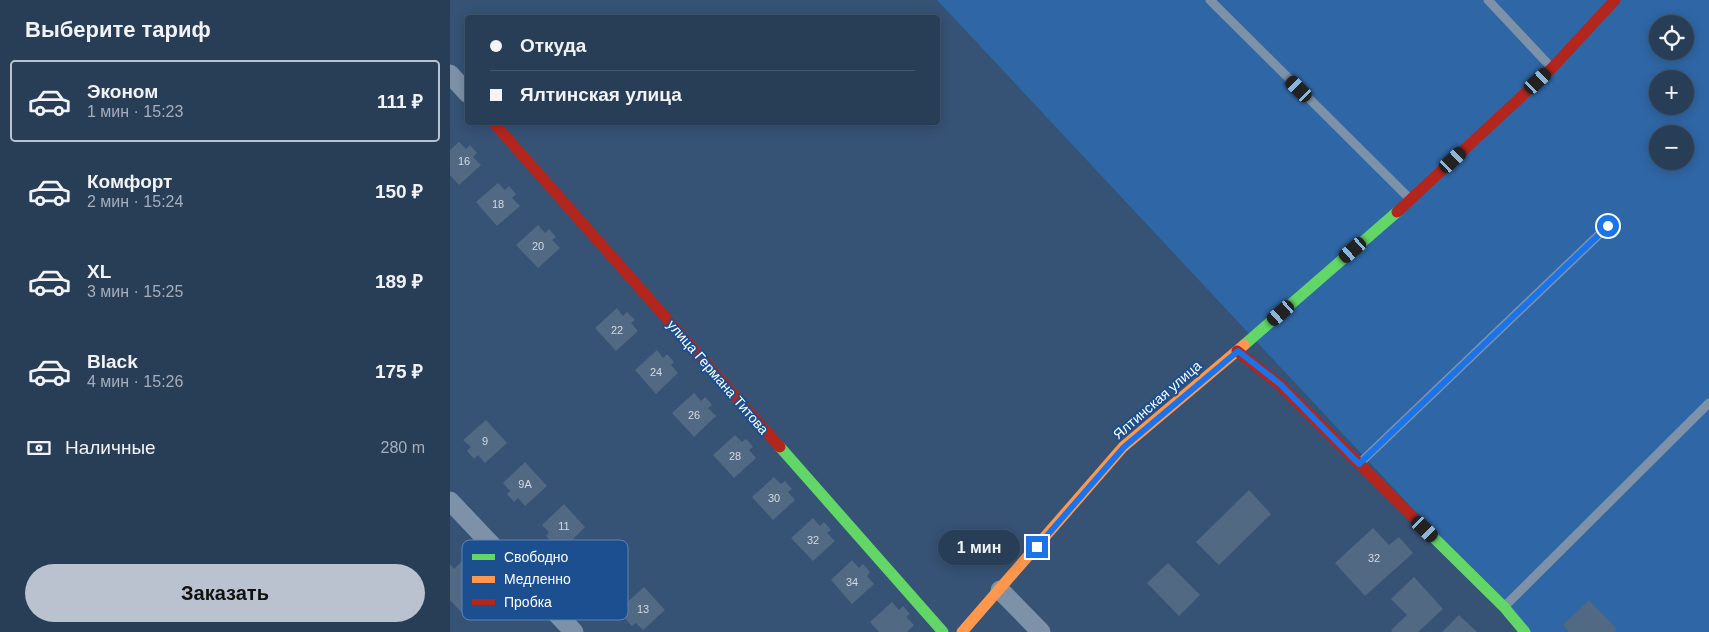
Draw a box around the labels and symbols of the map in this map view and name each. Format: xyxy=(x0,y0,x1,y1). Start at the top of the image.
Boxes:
car xyxy=(1521,65,1554,97)
car xyxy=(1283,73,1314,105)
car xyxy=(1436,144,1469,176)
house number: 16 xyxy=(458,155,470,167)
house number: 18 xyxy=(492,198,504,210)
route start xyxy=(1597,215,1619,237)
car xyxy=(1336,234,1369,266)
house number: 20 xyxy=(532,240,544,252)
car xyxy=(1264,297,1297,329)
street label: улица Германа Титова xyxy=(664,317,772,438)
house number: 22 xyxy=(611,324,623,336)
street label: Ялтинская улица xyxy=(1110,357,1204,443)
house number: 24 xyxy=(650,366,662,378)
house number: 26 xyxy=(688,409,700,421)
house number: 9 xyxy=(482,435,488,447)
house number: 28 xyxy=(729,450,741,462)
house number: 9А xyxy=(518,478,532,490)
house number: 30 xyxy=(768,492,780,504)
car xyxy=(1409,513,1441,545)
house number: 11 xyxy=(558,520,570,532)
callout: 1 мин xyxy=(937,530,1020,564)
house number: 32 xyxy=(807,534,819,546)
route end xyxy=(1026,536,1048,558)
legend xyxy=(462,540,628,620)
text: Свободно xyxy=(504,549,569,565)
house number: 32 xyxy=(1368,552,1380,564)
text: Медленно xyxy=(504,571,571,587)
house number: 34 xyxy=(846,576,858,588)
text: Пробка xyxy=(504,594,552,610)
house number: 13 xyxy=(637,603,649,615)

